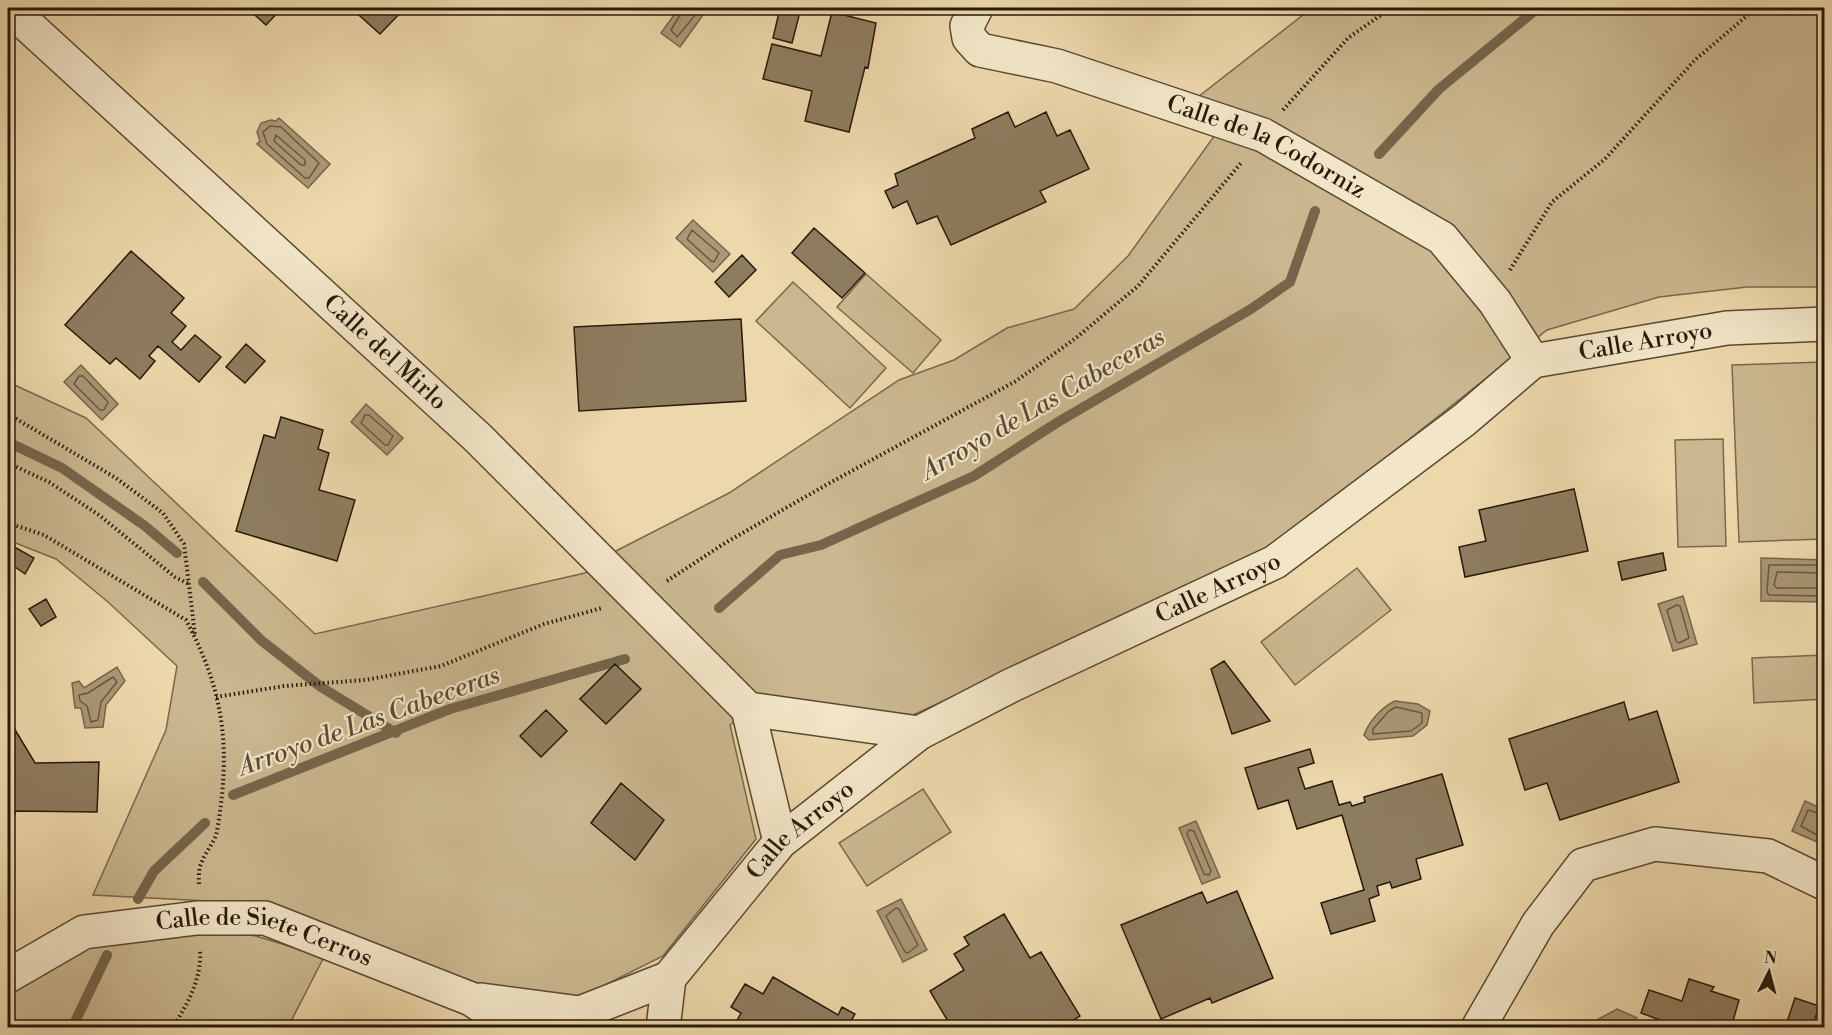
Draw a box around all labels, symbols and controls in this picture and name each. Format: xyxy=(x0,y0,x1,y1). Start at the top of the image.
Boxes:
street label: Calle de la Codorniz xyxy=(1163,89,1371,206)
street label: Calle del Mirlo xyxy=(317,288,453,417)
street label: Calle Arroyo xyxy=(1577,316,1715,368)
water label: Arroyo de Las Cabeceras xyxy=(913,321,1171,488)
street label: Calle Arroyo xyxy=(1151,546,1286,631)
water label: Arroyo de Las Cabeceras xyxy=(231,659,504,784)
street label: Calle Arroyo xyxy=(740,774,861,886)
street label: Calle de Siete Cerros xyxy=(154,903,377,974)
north arrow xyxy=(1739,942,1799,1002)
text: N xyxy=(1763,947,1778,969)

